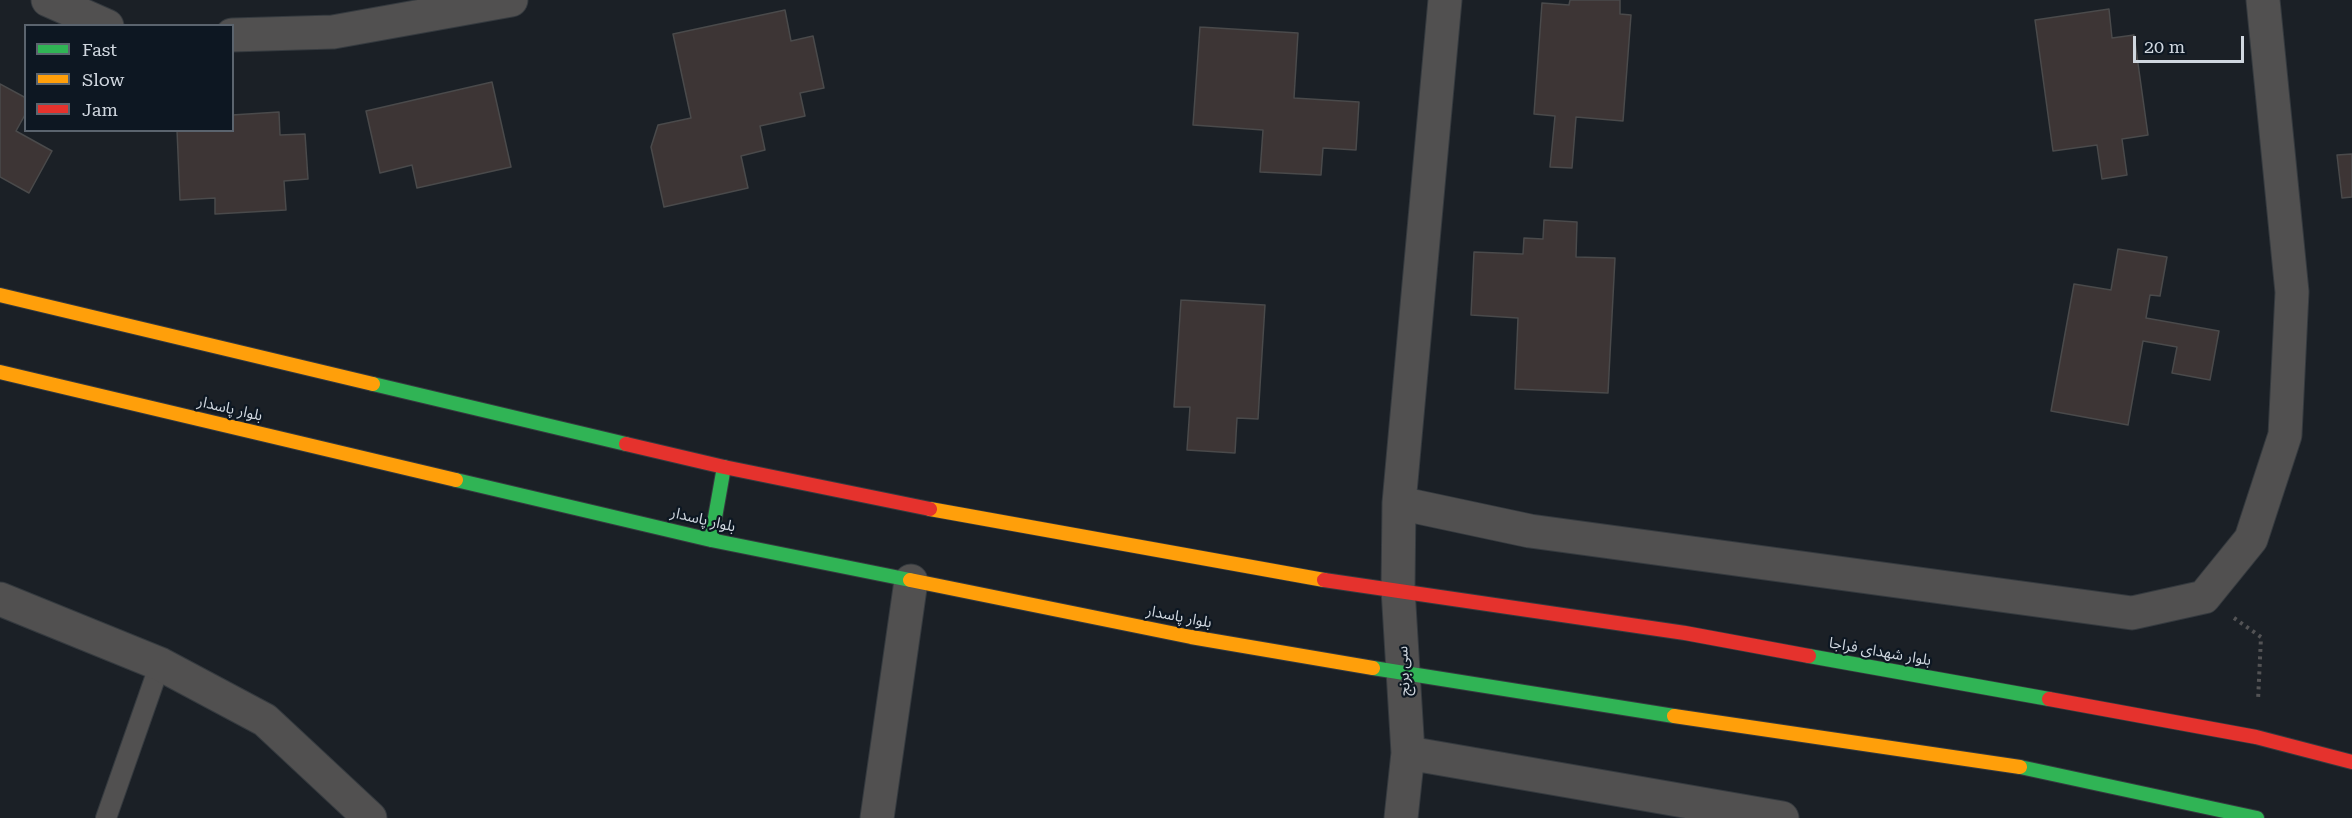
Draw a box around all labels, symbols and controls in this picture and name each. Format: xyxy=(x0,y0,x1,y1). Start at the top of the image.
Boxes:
legend xyxy=(24,24,234,132)
scale bar xyxy=(2136,24,2247,62)
text: 20 m xyxy=(2144,36,2185,57)
text: Fast xyxy=(82,39,117,60)
text: Slow xyxy=(82,69,124,90)
text: Jam xyxy=(82,99,118,120)
street label: بلوار پاسدار xyxy=(196,393,264,425)
street label: بلوار پاسدار xyxy=(669,504,737,536)
street label: بلوار پاسدار xyxy=(1145,602,1213,632)
street label: بلوار شهدای فراجا xyxy=(1827,634,1933,670)
street label: سی برنج xyxy=(1394,646,1414,696)

